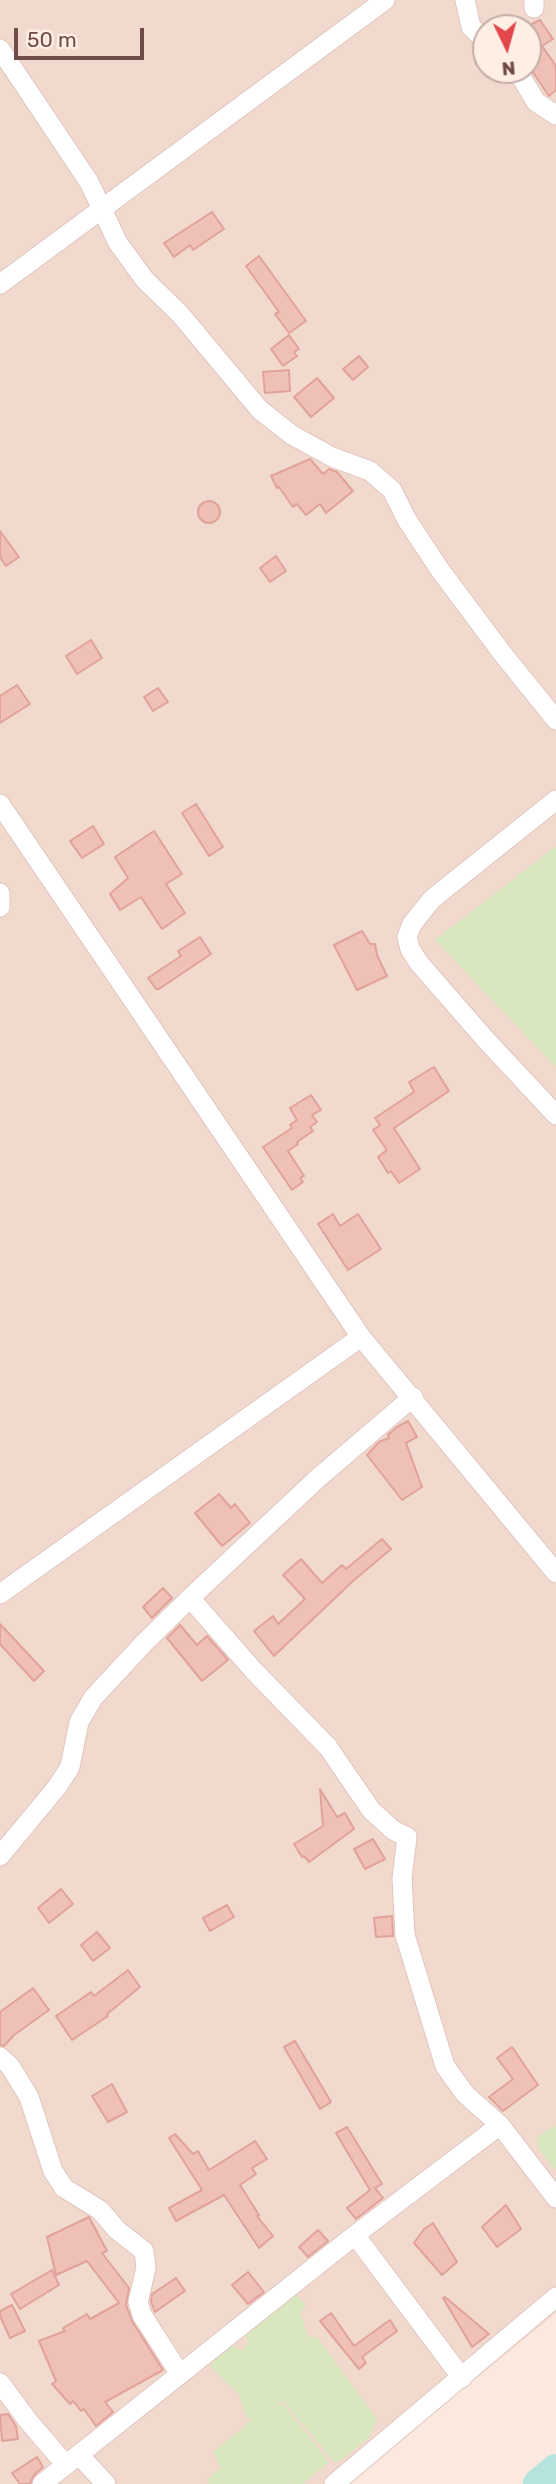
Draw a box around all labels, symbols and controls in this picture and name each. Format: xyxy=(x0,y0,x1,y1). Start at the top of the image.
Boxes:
scale bar xyxy=(18,14,147,58)
north arrow xyxy=(472,14,542,84)
text: 50 m xyxy=(27,27,77,52)
text: N xyxy=(501,56,517,80)

